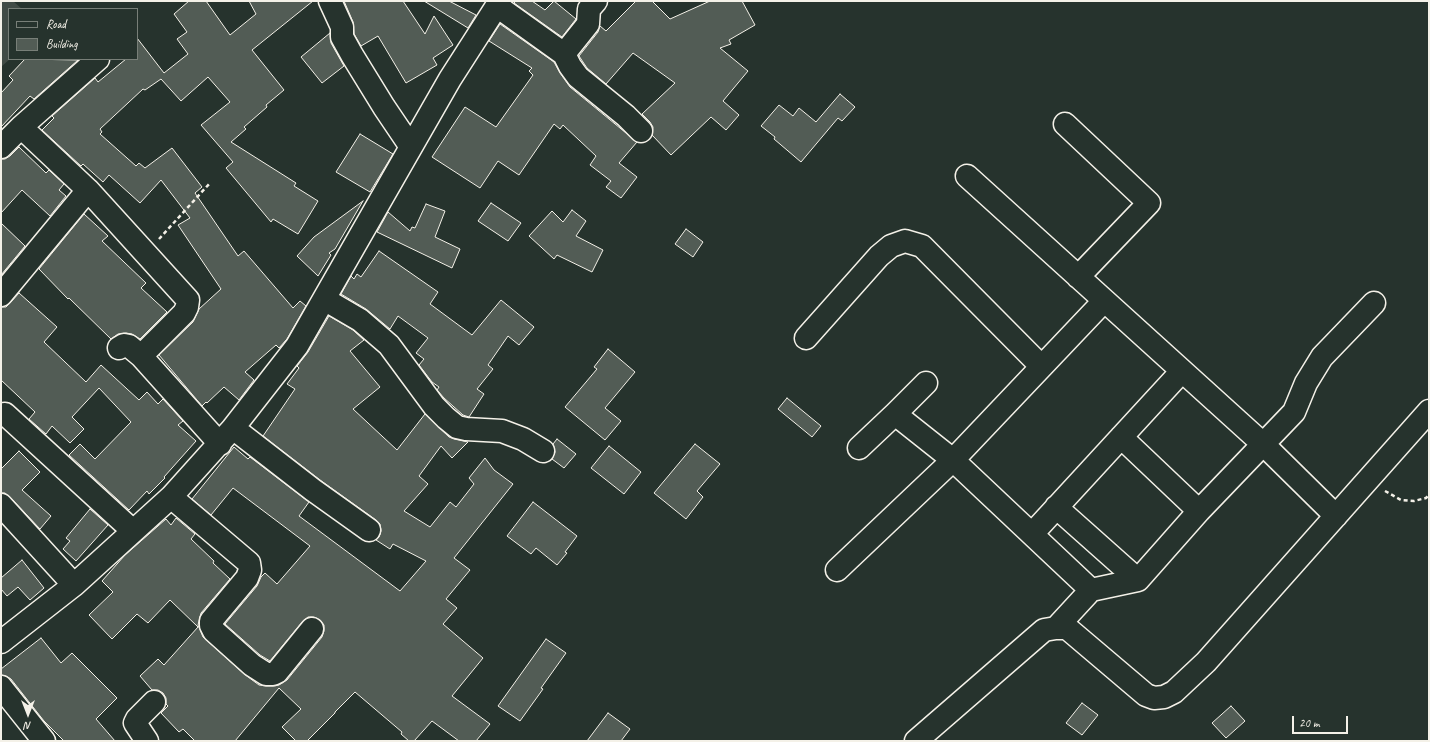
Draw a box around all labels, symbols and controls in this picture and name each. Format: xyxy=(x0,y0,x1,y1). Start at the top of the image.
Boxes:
legend xyxy=(8,8,138,60)
text: Road xyxy=(46,16,66,32)
text: Building xyxy=(46,36,78,52)
north arrow xyxy=(8,694,48,734)
scale bar xyxy=(1294,708,1350,734)
text: 20 m xyxy=(1299,715,1319,731)
text: N xyxy=(25,719,31,733)

